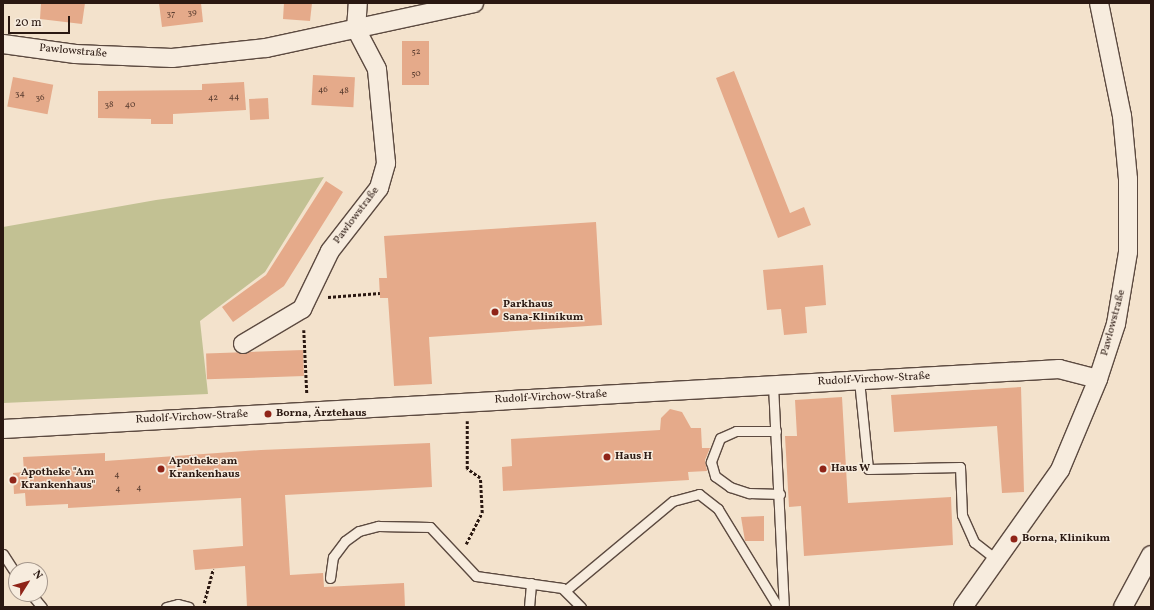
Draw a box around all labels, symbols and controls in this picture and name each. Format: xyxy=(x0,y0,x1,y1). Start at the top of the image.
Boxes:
scale bar xyxy=(10,8,72,34)
house number: 39 xyxy=(187,8,197,18)
house number: 37 xyxy=(167,9,175,19)
text: 20 m xyxy=(15,15,42,31)
street label: Pawlowstraße xyxy=(39,42,107,62)
house number: 52 xyxy=(411,47,421,57)
house number: 50 xyxy=(411,69,421,79)
house number: 46 xyxy=(318,85,328,95)
house number: 48 xyxy=(339,86,349,96)
house number: 34 xyxy=(15,89,25,99)
house number: 44 xyxy=(229,92,239,102)
house number: 36 xyxy=(35,93,45,103)
house number: 42 xyxy=(208,93,218,103)
house number: 38 xyxy=(104,100,114,110)
house number: 40 xyxy=(125,100,135,110)
street label: Pawlowstraße xyxy=(331,185,383,247)
street label: Pawlowstraße xyxy=(1099,288,1129,358)
place label: Parkhaus Sana-Klinikum xyxy=(503,299,583,325)
marker: Parkhaus Sana-Klinikum xyxy=(490,307,500,317)
street label: Rudolf-Virchow-Straße xyxy=(817,370,931,390)
street label: Rudolf-Virchow-Straße xyxy=(494,388,608,408)
place label: Borna, Ärztehaus xyxy=(276,407,367,421)
street label: Rudolf-Virchow-Straße xyxy=(135,408,249,428)
marker: Borna, Ärztehaus xyxy=(263,409,273,419)
place label: Haus H xyxy=(615,450,652,464)
marker: Haus H xyxy=(602,452,612,462)
place label: Apotheke am Krankenhaus xyxy=(169,456,240,482)
place label: Haus W xyxy=(831,462,870,476)
marker: Apotheke am Krankenhaus xyxy=(156,464,166,474)
marker: Haus W xyxy=(818,464,828,474)
place label: Apotheke "Am Krankenhaus" xyxy=(21,467,95,493)
house number: 4 xyxy=(114,470,120,480)
marker: Apotheke "Am Krankenhaus" xyxy=(8,475,18,485)
house number: 4 xyxy=(136,483,142,493)
house number: 4 xyxy=(115,484,121,494)
place label: Borna, Klinikum xyxy=(1022,532,1110,546)
marker: Borna, Klinikum xyxy=(1009,534,1019,544)
north arrow xyxy=(8,562,48,602)
text: N xyxy=(29,567,46,583)

